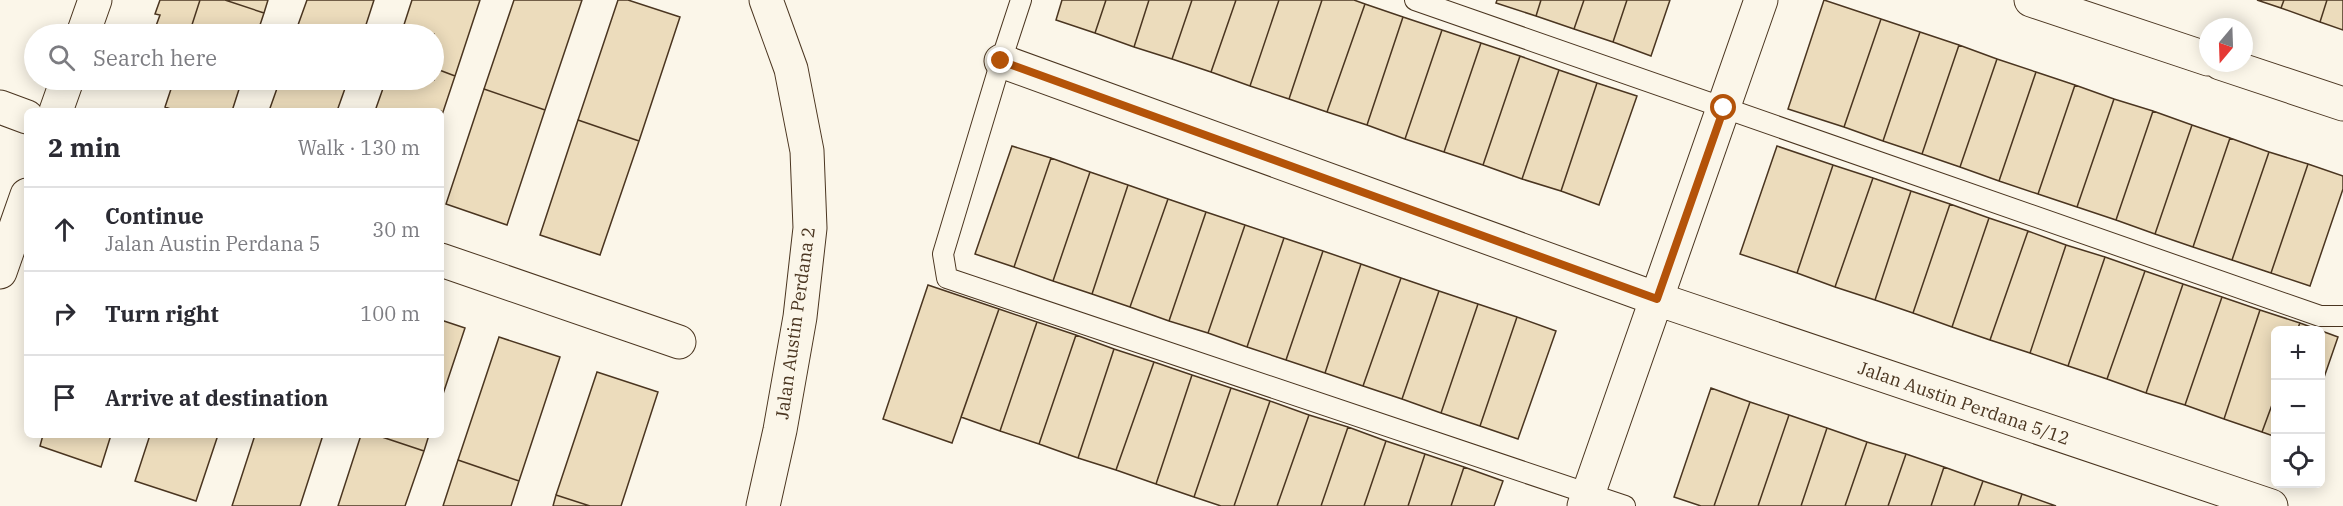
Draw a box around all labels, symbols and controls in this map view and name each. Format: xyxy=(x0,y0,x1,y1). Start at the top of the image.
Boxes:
north arrow xyxy=(2199,18,2253,72)
search box xyxy=(24,24,444,90)
icon: search xyxy=(45,41,78,74)
text: Search here xyxy=(93,43,217,72)
route end xyxy=(987,47,1013,73)
route start xyxy=(1710,94,1736,120)
text: 2 min xyxy=(48,130,121,164)
text: Walk · 130 m xyxy=(298,134,420,161)
text: Continue xyxy=(105,201,204,230)
icon: ahead xyxy=(48,213,81,246)
text: 30 m xyxy=(372,216,420,243)
street label: Jalan Austin Perdana 2 xyxy=(770,225,820,421)
text: Jalan Austin Perdana 5 xyxy=(105,230,321,257)
icon: right xyxy=(48,297,81,330)
text: Turn right xyxy=(105,299,219,328)
text: 100 m xyxy=(360,300,420,327)
map controls xyxy=(2271,326,2325,488)
button: + xyxy=(2271,326,2325,380)
street label: Jalan Austin Perdana 5/12 xyxy=(1855,356,2073,450)
button: − xyxy=(2271,380,2325,434)
icon: arrive xyxy=(48,381,81,414)
text: Arrive at destination xyxy=(105,383,328,412)
button: locate xyxy=(2271,434,2325,488)

